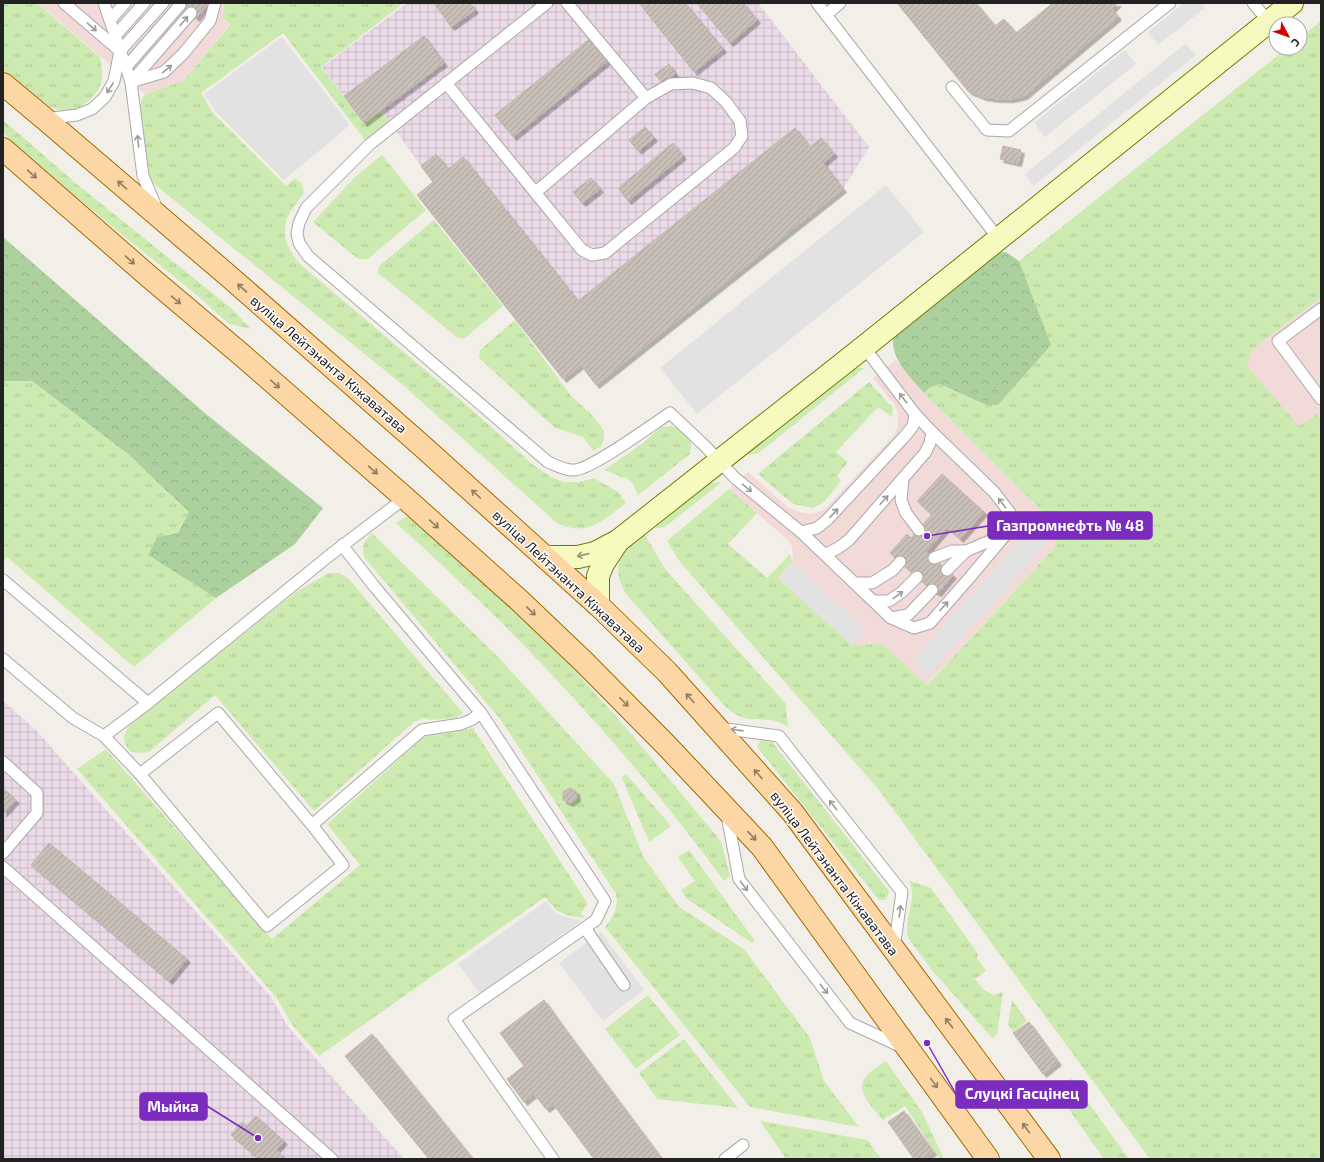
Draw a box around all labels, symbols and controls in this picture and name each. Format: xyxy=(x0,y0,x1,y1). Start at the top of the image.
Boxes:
north arrow xyxy=(1268,16,1308,56)
one-way arrow xyxy=(179,17,188,27)
one-way arrow xyxy=(87,23,97,32)
text: С xyxy=(1289,36,1303,50)
one-way arrow xyxy=(162,64,172,73)
one-way arrow xyxy=(105,82,113,94)
one-way arrow xyxy=(134,135,142,148)
one-way arrow xyxy=(27,170,38,179)
one-way arrow xyxy=(117,180,127,190)
one-way arrow xyxy=(125,256,135,265)
one-way arrow xyxy=(237,283,247,293)
street label: вуліца Лейтэнанта Кіжаватава xyxy=(247,291,411,437)
one-way arrow xyxy=(171,295,182,304)
one-way arrow xyxy=(270,380,280,389)
one-way arrow xyxy=(899,393,908,404)
one-way arrow xyxy=(367,465,377,474)
one-way arrow xyxy=(741,483,752,492)
one-way arrow xyxy=(471,490,481,499)
one-way arrow xyxy=(880,495,889,505)
one-way arrow xyxy=(998,497,1006,508)
street label: вуліца Лейтэнанта Кіжаватава xyxy=(489,506,649,656)
one-way arrow xyxy=(829,508,839,518)
callout: Газпромнефть № 48 xyxy=(988,512,1152,539)
text: Газпромнефть № 48 xyxy=(996,516,1144,534)
one-way arrow xyxy=(429,519,439,529)
one-way arrow xyxy=(577,552,590,560)
one-way arrow xyxy=(892,591,903,599)
one-way arrow xyxy=(940,601,949,611)
one-way arrow xyxy=(526,606,536,616)
one-way arrow xyxy=(685,693,694,703)
one-way arrow xyxy=(619,697,628,707)
one-way arrow xyxy=(731,726,744,734)
one-way arrow xyxy=(753,769,763,779)
street label: вуліца Лейтэнанта Кіжаватава xyxy=(767,787,903,959)
one-way arrow xyxy=(829,799,838,810)
one-way arrow xyxy=(747,831,757,841)
one-way arrow xyxy=(740,880,749,891)
one-way arrow xyxy=(896,905,903,918)
one-way arrow xyxy=(819,984,828,995)
one-way arrow xyxy=(945,1018,953,1029)
one-way arrow xyxy=(930,1077,938,1088)
callout: Слуцкі Гасцінец xyxy=(956,1081,1087,1108)
text: Слуцкі Гасцінец xyxy=(965,1084,1080,1102)
callout: Мыйка xyxy=(140,1093,207,1120)
text: Мыйка xyxy=(147,1097,199,1115)
one-way arrow xyxy=(1022,1122,1031,1133)

